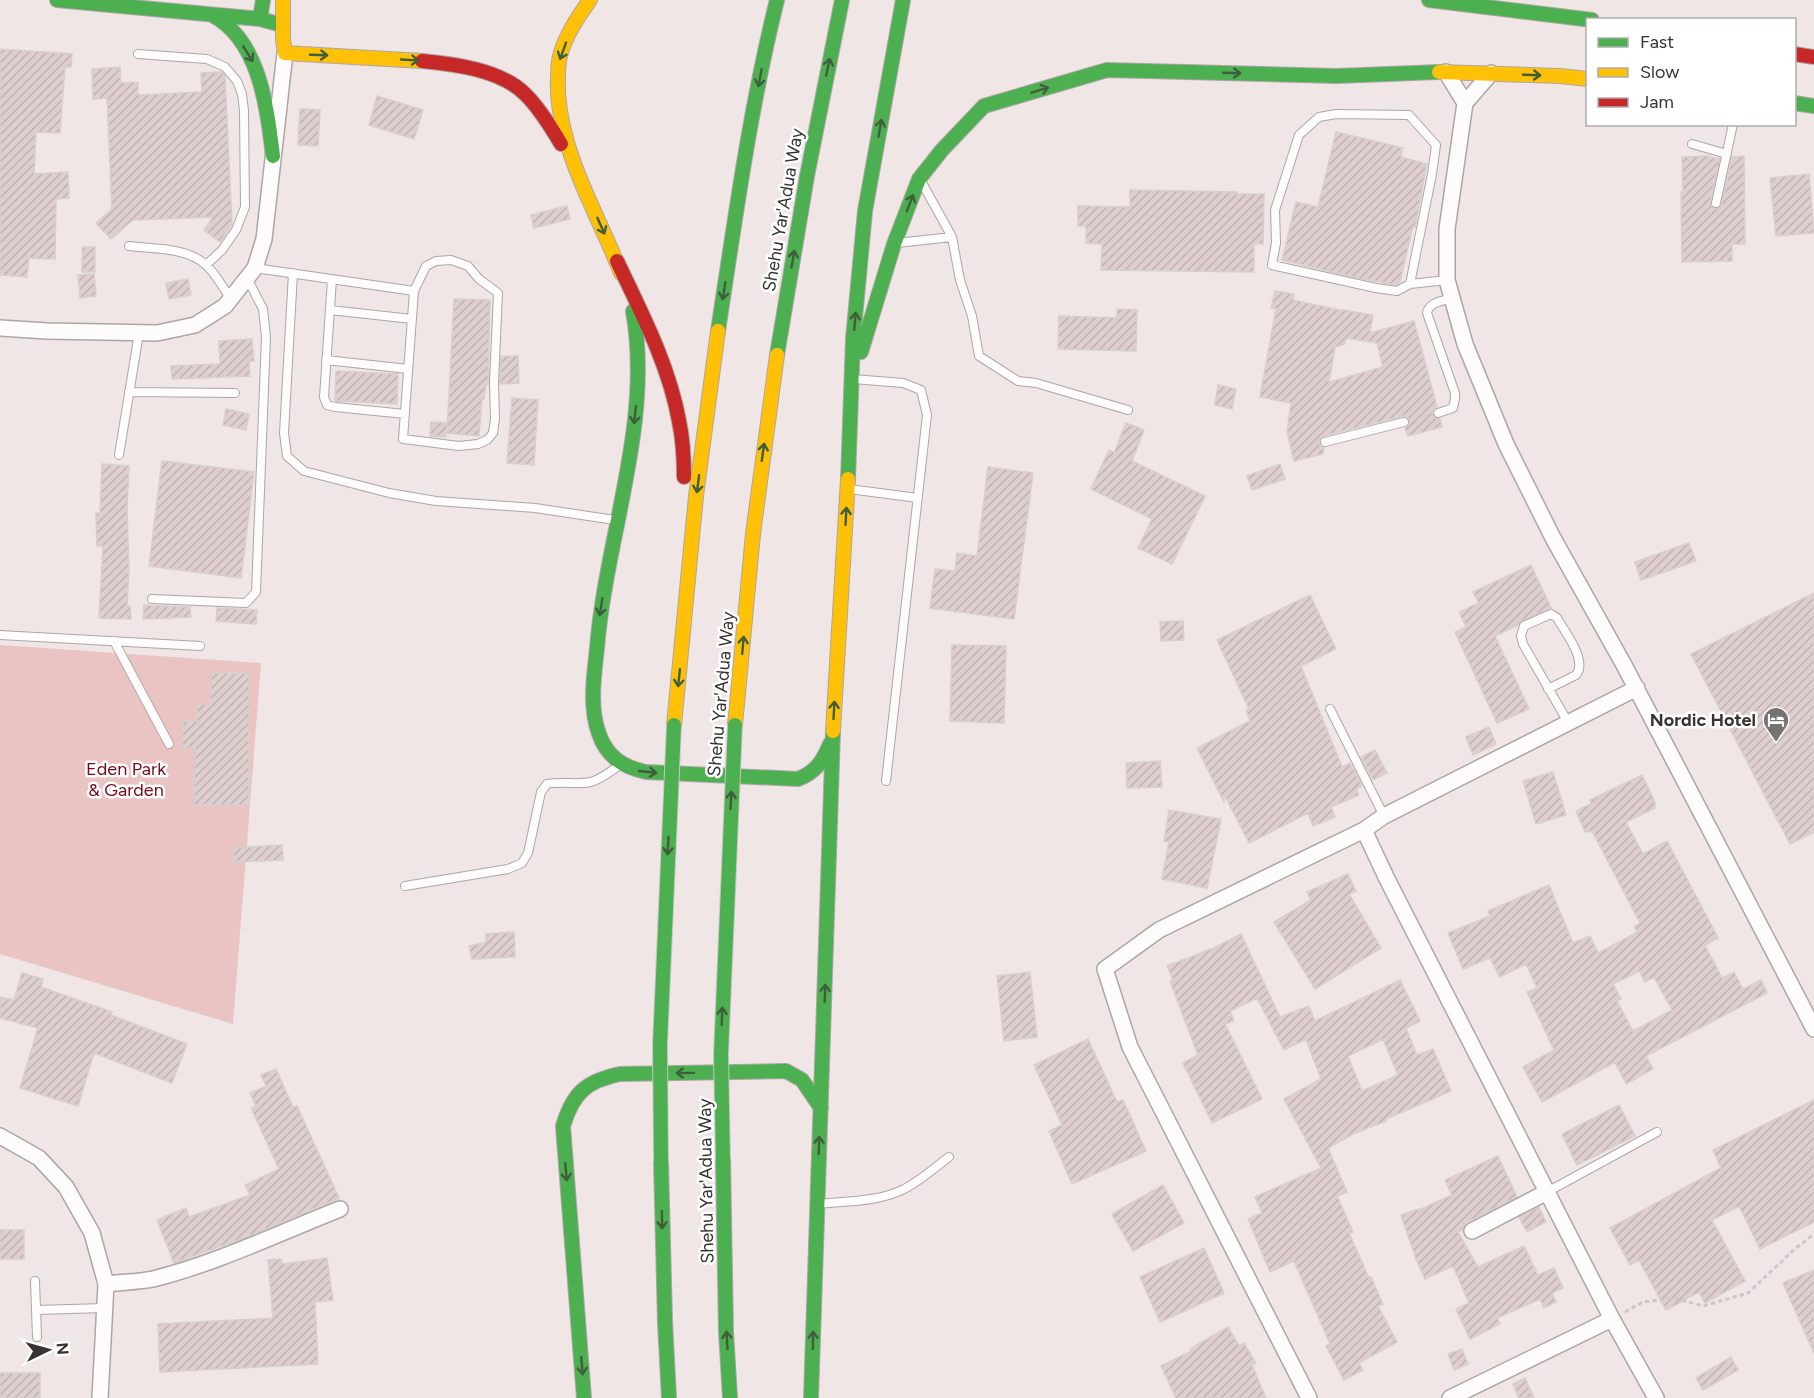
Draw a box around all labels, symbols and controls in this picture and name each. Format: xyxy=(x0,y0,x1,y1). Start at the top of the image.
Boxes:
legend xyxy=(1586,18,1796,126)
text: Fast xyxy=(1640,31,1674,53)
one-way arrow xyxy=(557,42,568,60)
one-way arrow xyxy=(243,45,255,62)
one-way arrow xyxy=(308,49,328,60)
one-way arrow xyxy=(400,55,420,66)
one-way arrow xyxy=(823,58,834,77)
text: Slow xyxy=(1640,61,1679,83)
one-way arrow xyxy=(755,68,766,87)
one-way arrow xyxy=(1222,68,1242,79)
one-way arrow xyxy=(1522,69,1542,80)
one-way arrow xyxy=(1030,84,1049,95)
text: Jam xyxy=(1640,91,1674,113)
one-way arrow xyxy=(875,118,886,138)
street label: Shehu Yar'Adua Way xyxy=(758,126,808,293)
one-way arrow xyxy=(905,195,916,213)
one-way arrow xyxy=(596,217,608,235)
one-way arrow xyxy=(787,249,798,269)
one-way arrow xyxy=(718,280,729,300)
one-way arrow xyxy=(849,311,860,331)
one-way arrow xyxy=(629,404,640,424)
one-way arrow xyxy=(758,442,769,462)
one-way arrow xyxy=(692,473,703,493)
one-way arrow xyxy=(841,506,852,526)
one-way arrow xyxy=(596,596,607,616)
street label: Shehu Yar'Adua Way xyxy=(703,610,739,777)
one-way arrow xyxy=(738,636,749,656)
one-way arrow xyxy=(673,668,684,687)
one-way arrow xyxy=(829,701,840,721)
hotel icon: Nordic Hotel xyxy=(1761,705,1791,743)
place label: Nordic Hotel xyxy=(1650,709,1756,731)
park label: Eden Park & Garden xyxy=(86,758,166,801)
one-way arrow xyxy=(638,767,658,778)
one-way arrow xyxy=(726,791,737,811)
one-way arrow xyxy=(662,836,673,856)
one-way arrow xyxy=(819,984,830,1004)
one-way arrow xyxy=(717,1007,728,1027)
one-way arrow xyxy=(676,1067,696,1079)
street label: Shehu Yar'Adua Way xyxy=(694,1098,718,1264)
one-way arrow xyxy=(814,1135,825,1155)
one-way arrow xyxy=(561,1161,572,1181)
one-way arrow xyxy=(657,1210,668,1230)
north arrow xyxy=(18,1320,78,1380)
one-way arrow xyxy=(721,1330,732,1350)
one-way arrow xyxy=(807,1330,818,1350)
text: N xyxy=(52,1342,72,1356)
one-way arrow xyxy=(576,1356,587,1375)

